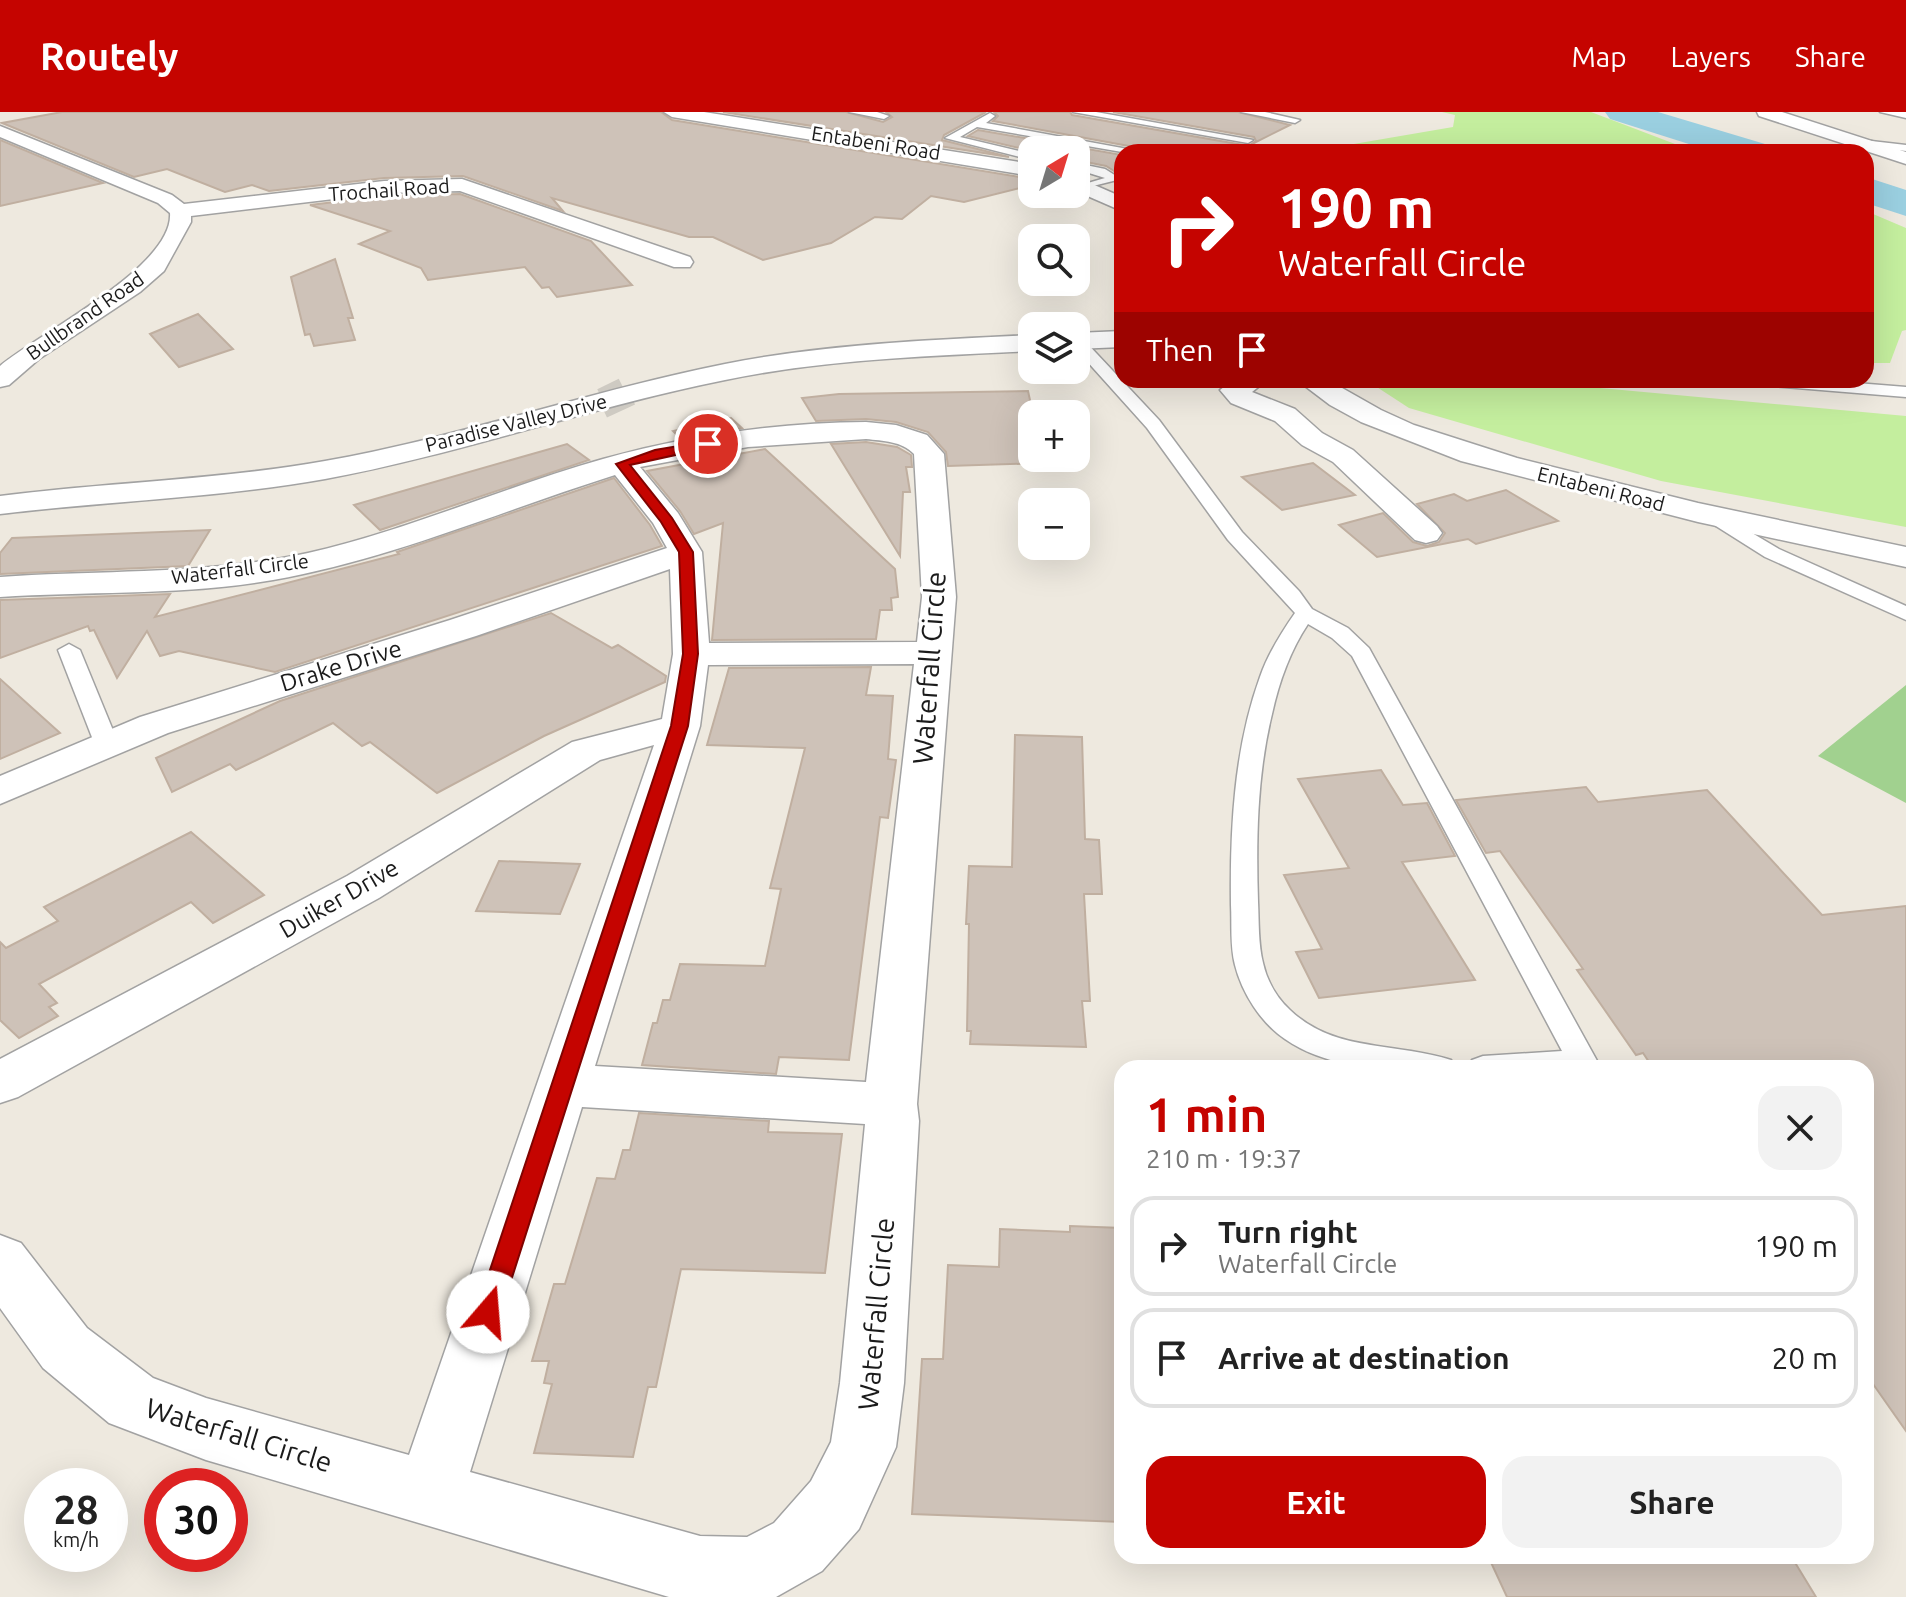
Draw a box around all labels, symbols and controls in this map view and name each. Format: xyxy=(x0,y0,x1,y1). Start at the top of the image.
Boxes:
text: Routely xyxy=(40,35,178,77)
text: Map xyxy=(1571,41,1627,72)
text: Layers xyxy=(1671,41,1751,72)
text: Share xyxy=(1795,41,1866,72)
street label: Entabeni Road xyxy=(810,121,942,164)
north arrow xyxy=(1018,136,1090,208)
map controls xyxy=(1018,136,1090,560)
street label: Trochail Road xyxy=(328,174,450,205)
icon: right xyxy=(1146,176,1250,280)
text: 190 m xyxy=(1278,176,1434,239)
button: search xyxy=(1018,224,1090,296)
text: Waterfall Circle xyxy=(1278,242,1526,283)
street label: Bullbrand Road xyxy=(22,267,148,365)
button: layers xyxy=(1018,312,1090,384)
icon: arrive xyxy=(1230,328,1274,372)
text: Then xyxy=(1146,333,1214,367)
street label: Paradise Valley Drive xyxy=(423,389,609,456)
button: + xyxy=(1018,400,1090,472)
pin xyxy=(674,410,742,478)
icon: arrive xyxy=(686,422,730,466)
street label: Entabeni Road xyxy=(1535,462,1667,515)
button: − xyxy=(1018,488,1090,560)
street label: Waterfall Circle xyxy=(170,549,310,588)
street label: Waterfall Circle xyxy=(906,571,951,765)
street label: Drake Drive xyxy=(277,634,405,697)
street label: Duiker Drive xyxy=(275,854,403,943)
button: close xyxy=(1758,1086,1842,1170)
text: 1 min xyxy=(1146,1087,1267,1141)
text: 210 m · 19:37 xyxy=(1146,1144,1302,1173)
text: Turn right xyxy=(1218,1215,1358,1249)
street label: Waterfall Circle xyxy=(852,1216,899,1412)
icon: right xyxy=(1150,1224,1194,1268)
text: 190 m xyxy=(1754,1229,1838,1263)
text: Waterfall Circle xyxy=(1218,1249,1397,1278)
position arrow xyxy=(446,1270,530,1354)
icon: arrive xyxy=(1150,1336,1194,1380)
text: Arrive at destination xyxy=(1218,1341,1510,1375)
text: 20 m xyxy=(1771,1341,1838,1375)
street label: Waterfall Circle xyxy=(142,1391,336,1478)
button: Exit xyxy=(1146,1456,1486,1548)
button: Share xyxy=(1502,1456,1842,1548)
speed limit sign: 30 xyxy=(144,1468,248,1572)
text: 28 xyxy=(53,1487,99,1532)
text: km/h xyxy=(53,1528,99,1551)

